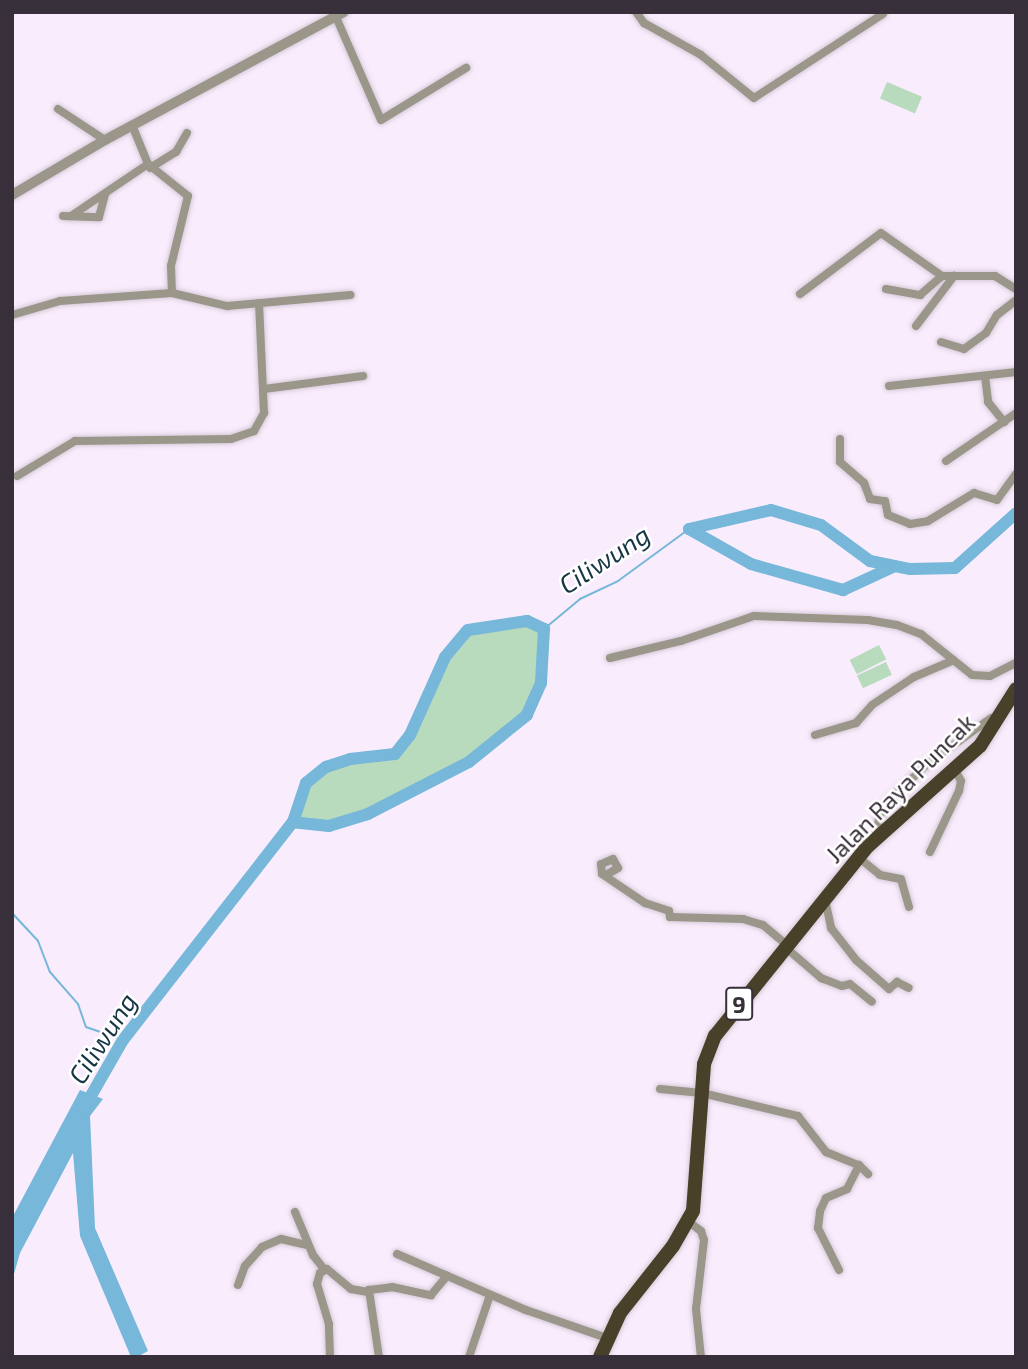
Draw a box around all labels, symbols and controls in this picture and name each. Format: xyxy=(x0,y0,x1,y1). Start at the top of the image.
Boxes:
water label: Ciliwung xyxy=(553,518,655,600)
street label: Jalan Raya Puncak xyxy=(819,707,981,869)
road number: 9 xyxy=(725,984,753,1023)
water label: Ciliwung xyxy=(61,987,143,1089)

